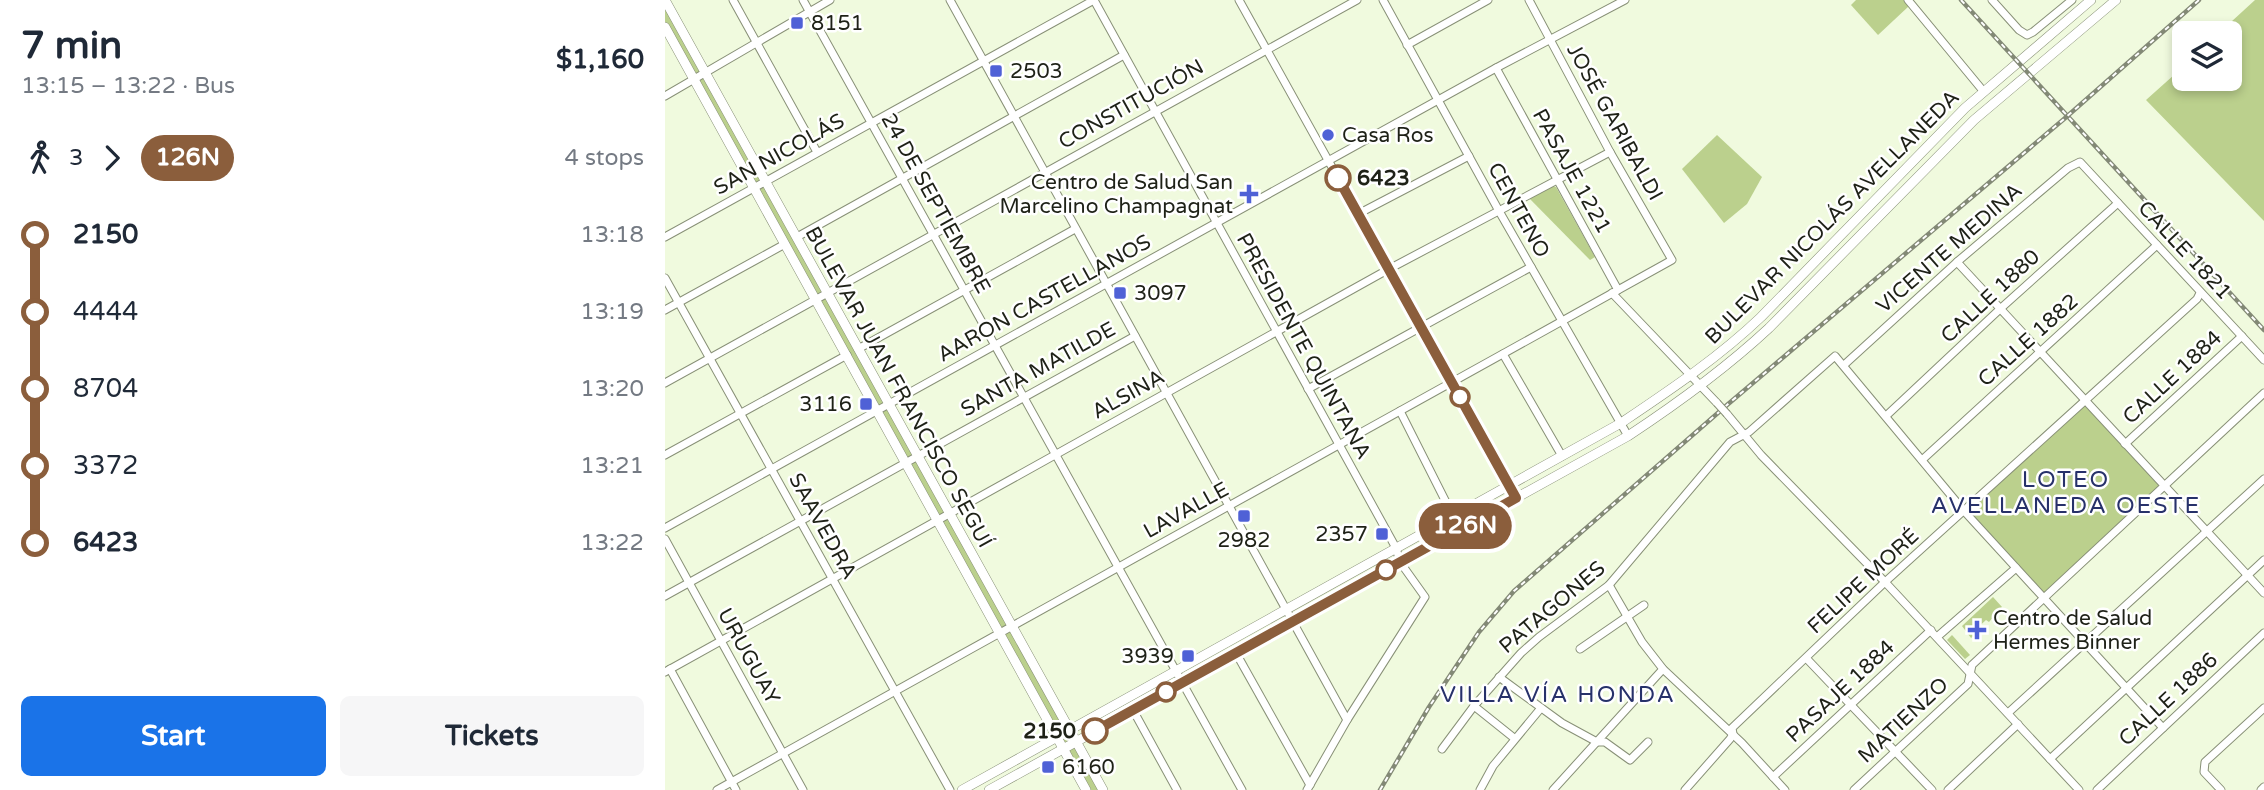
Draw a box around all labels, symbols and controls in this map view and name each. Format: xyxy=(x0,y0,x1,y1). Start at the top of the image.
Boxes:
place label: 8151 xyxy=(811,11,864,36)
marker: 8151 xyxy=(789,15,805,31)
map controls xyxy=(2172,21,2242,91)
button: layers xyxy=(2172,21,2242,91)
text: 7 min xyxy=(21,23,122,69)
street label: JOSÉ GARIBALDI xyxy=(1561,40,1668,205)
text: $1,160 xyxy=(556,44,644,75)
street label: CONSTITUCIÓN xyxy=(1054,54,1208,155)
place label: 2503 xyxy=(1010,59,1063,84)
marker: 2503 xyxy=(988,63,1004,79)
text: 13:15 – 13:22 · Bus xyxy=(21,72,235,100)
street label: BULEVAR NICOLÁS AVELLANEDA xyxy=(1700,85,1965,350)
street label: PASAJE 1221 xyxy=(1527,104,1616,238)
street label: SAN NICOLÁS xyxy=(710,108,849,201)
street label: 24 DE SEPTIEMBRE xyxy=(876,109,996,298)
place label: Casa Ros xyxy=(1342,123,1434,148)
marker: Casa Ros xyxy=(1320,127,1336,143)
icon: walk xyxy=(21,139,59,177)
icon: forward xyxy=(93,139,131,177)
text: 126N xyxy=(155,143,220,172)
text: 3 xyxy=(69,144,83,172)
text: 4 stops xyxy=(564,144,644,172)
street label: CENTENO xyxy=(1482,158,1555,262)
marker: 6423 xyxy=(1325,165,1351,191)
place label: 6423 xyxy=(1357,166,1410,191)
place label: Centro de Salud San Marcelino Champagnat xyxy=(1000,170,1233,219)
street label: VICENTE MEDINA xyxy=(1871,178,2027,319)
marker: Centro de Salud San Marcelino Champagnat xyxy=(1239,184,1259,204)
street label: CALLE 1821 xyxy=(2133,196,2237,305)
text: 2150 xyxy=(73,219,138,250)
text: 13:18 xyxy=(580,221,644,249)
street label: BULEVAR JUAN FRANCISCO SEGUÍ xyxy=(800,222,998,552)
street label: AARON CASTELLANOS xyxy=(933,229,1155,368)
street label: PRESIDENTE QUINTANA xyxy=(1231,229,1376,464)
street label: CALLE 1880 xyxy=(1936,244,2045,348)
place label: 3097 xyxy=(1134,281,1187,306)
marker: 3097 xyxy=(1112,285,1128,301)
street label: CALLE 1882 xyxy=(1973,289,2084,392)
text: 4444 xyxy=(73,296,138,327)
text: 13:19 xyxy=(580,298,644,326)
street label: SANTA MATILDE xyxy=(957,317,1120,422)
street label: CALLE 1884 xyxy=(2118,325,2227,429)
street label: ALSINA xyxy=(1088,364,1169,425)
text: 8704 xyxy=(73,373,138,404)
text: 13:20 xyxy=(580,375,644,403)
unlabelled marker xyxy=(1450,387,1470,407)
place label: 3116 xyxy=(799,392,852,417)
marker: 3116 xyxy=(858,396,874,412)
text: 3372 xyxy=(73,450,138,481)
text: 13:21 xyxy=(580,452,644,480)
district label: LOTEO AVELLANEDA OESTE xyxy=(1931,466,2201,520)
street label: SAAVEDRA xyxy=(783,469,862,584)
street label: LAVALLE xyxy=(1139,477,1233,544)
line badge: 126N xyxy=(1416,503,1514,549)
marker: 2982 xyxy=(1236,508,1252,524)
text: 126N xyxy=(1433,511,1497,540)
place label: 2357 xyxy=(1315,522,1368,547)
street label: FELIPE MORÉ xyxy=(1803,523,1924,639)
marker: 2357 xyxy=(1374,526,1390,542)
text: 6423 xyxy=(73,527,138,558)
place label: 2982 xyxy=(1218,528,1270,553)
text: 13:22 xyxy=(580,529,644,557)
street label: PATAGONES xyxy=(1494,556,1610,659)
unlabelled marker xyxy=(1376,560,1396,580)
street label: URUGUAY xyxy=(712,604,785,709)
place label: Centro de Salud Hermes Binner xyxy=(1993,606,2152,655)
marker: Centro de Salud Hermes Binner xyxy=(1967,620,1987,640)
street label: PASAJE 1884 xyxy=(1781,635,1900,748)
place label: 3939 xyxy=(1121,644,1174,669)
street label: CALLE 1886 xyxy=(2114,647,2223,751)
marker: 3939 xyxy=(1180,648,1196,664)
street label: MATIENZO xyxy=(1853,672,1954,768)
district label: VILLA VÍA HONDA xyxy=(1440,681,1676,709)
unlabelled marker xyxy=(1156,682,1176,702)
button: Start xyxy=(21,696,326,776)
button: Tickets xyxy=(340,696,644,776)
marker: 2150 xyxy=(1082,718,1108,744)
place label: 2150 xyxy=(1023,719,1076,744)
place label: 6160 xyxy=(1062,755,1115,780)
marker: 6160 xyxy=(1040,759,1056,775)

